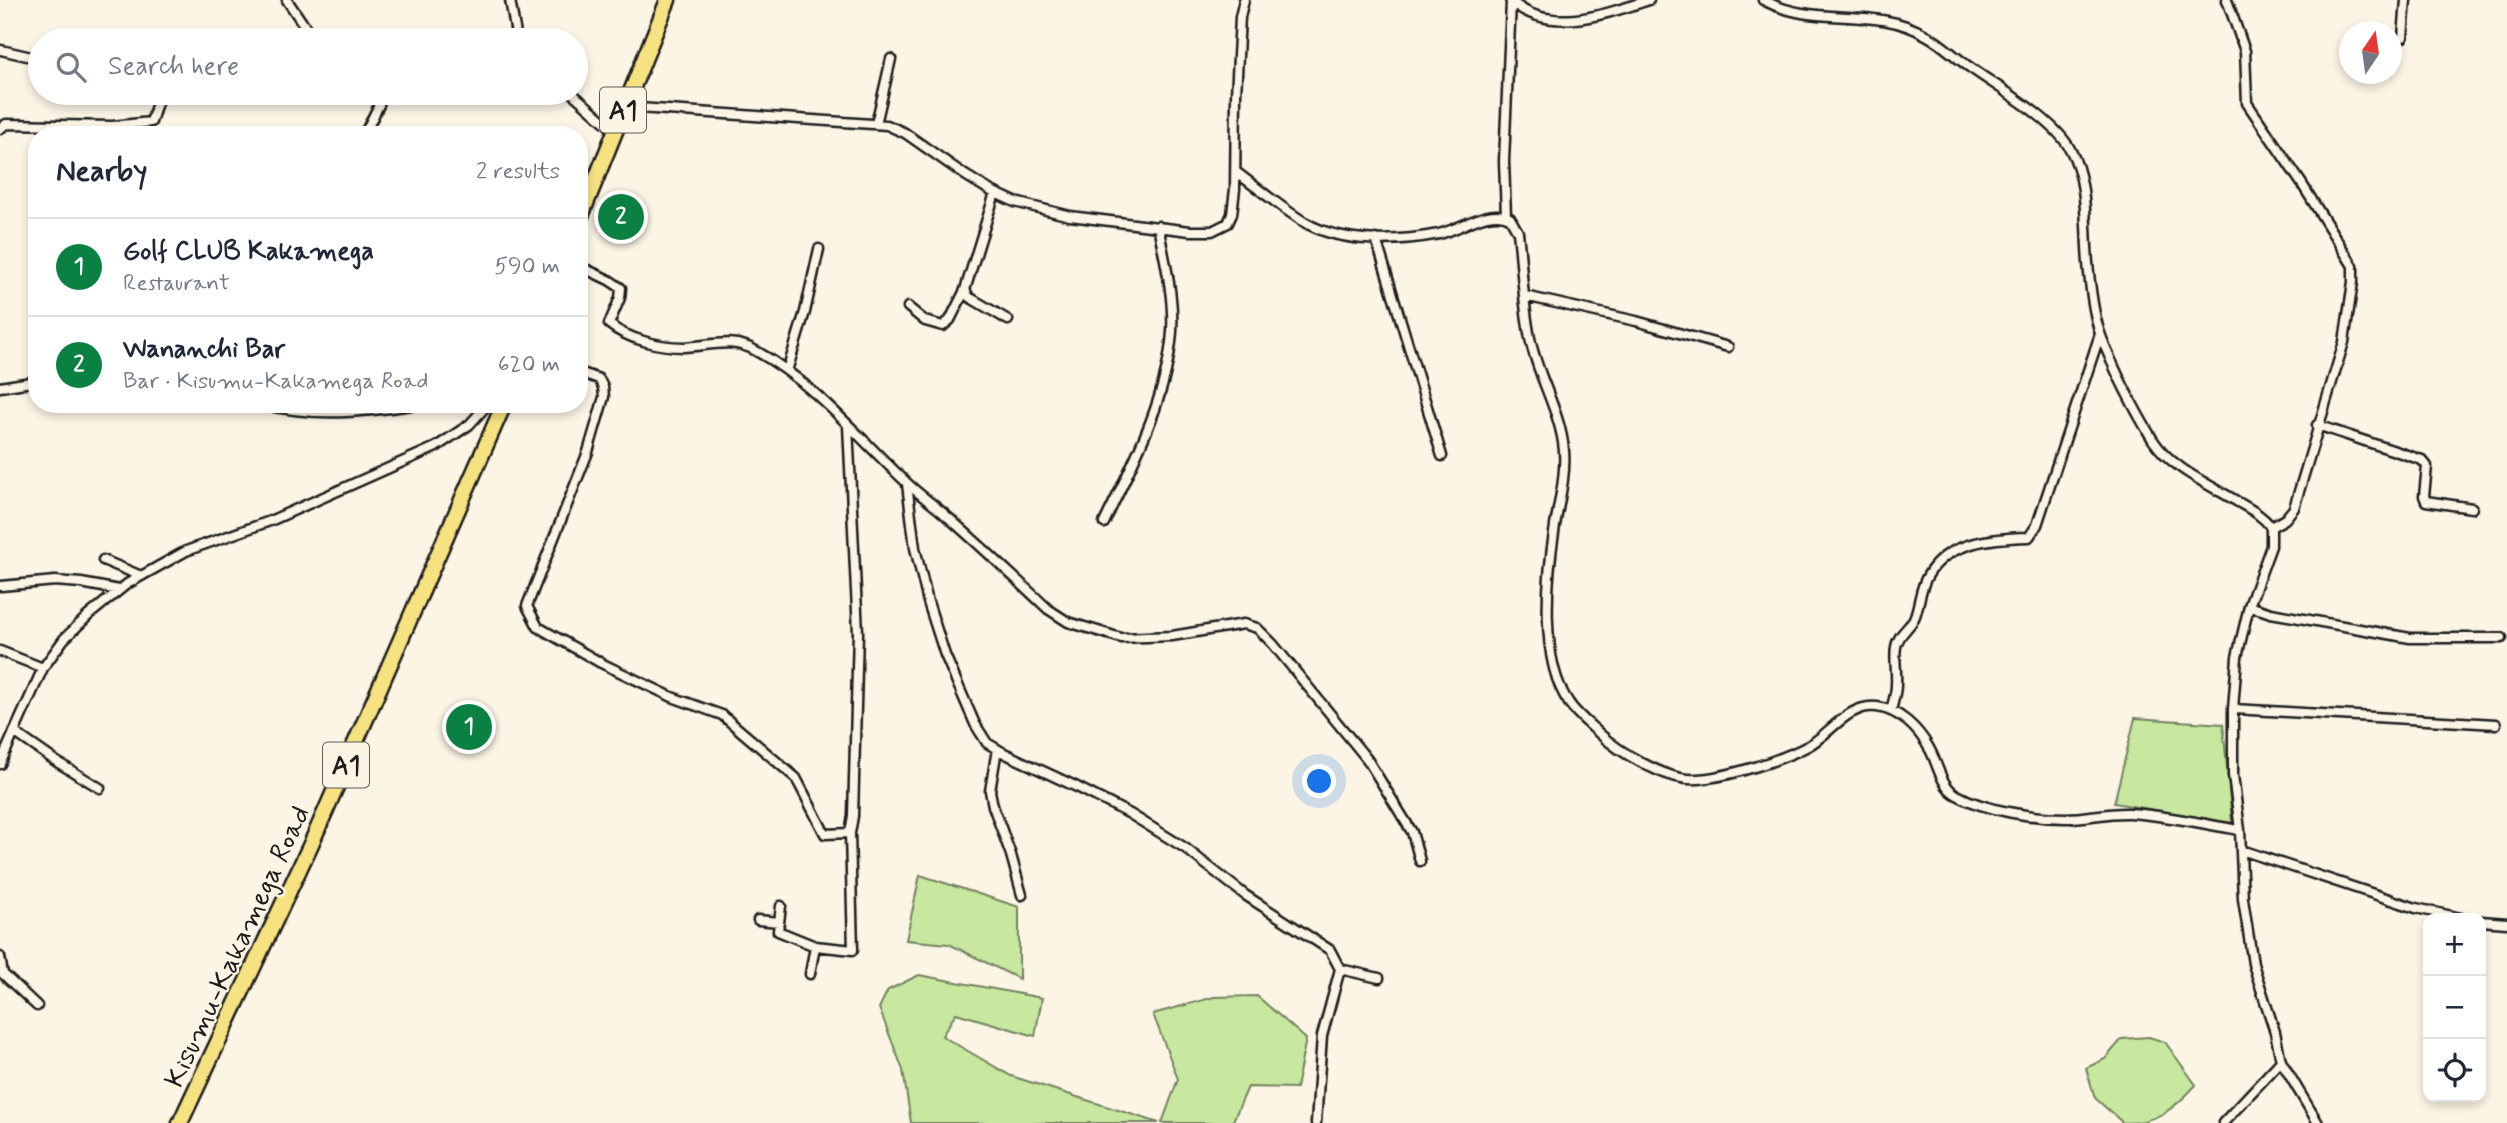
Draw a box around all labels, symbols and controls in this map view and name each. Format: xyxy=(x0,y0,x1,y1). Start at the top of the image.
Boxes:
north arrow xyxy=(2339,21,2402,84)
search box xyxy=(28,28,588,105)
icon: search xyxy=(52,48,90,86)
text: Search here xyxy=(108,50,239,84)
road number: A1 xyxy=(600,88,646,132)
text: Nearby xyxy=(56,152,147,191)
text: 2 results xyxy=(476,157,560,187)
pin: 2 xyxy=(598,191,644,243)
text: Golf CLUB Kakamega xyxy=(123,235,374,269)
text: 1 xyxy=(74,252,84,282)
text: 590 m xyxy=(494,252,560,282)
text: Restaurant xyxy=(123,269,230,299)
text: Wananchi Bar xyxy=(123,333,285,367)
text: 2 xyxy=(73,350,85,380)
text: 620 m xyxy=(498,350,560,380)
text: Bar · Kisumu-Kakamega Road xyxy=(123,367,429,397)
pin: 1 xyxy=(446,701,492,753)
road number: A1 xyxy=(323,743,369,788)
your location xyxy=(1302,764,1336,798)
street label: Kisumu-Kakamega Road xyxy=(157,800,320,1094)
map controls xyxy=(2423,913,2486,1102)
button: + xyxy=(2423,913,2486,976)
button: − xyxy=(2423,976,2486,1039)
button: locate xyxy=(2423,1039,2486,1102)

